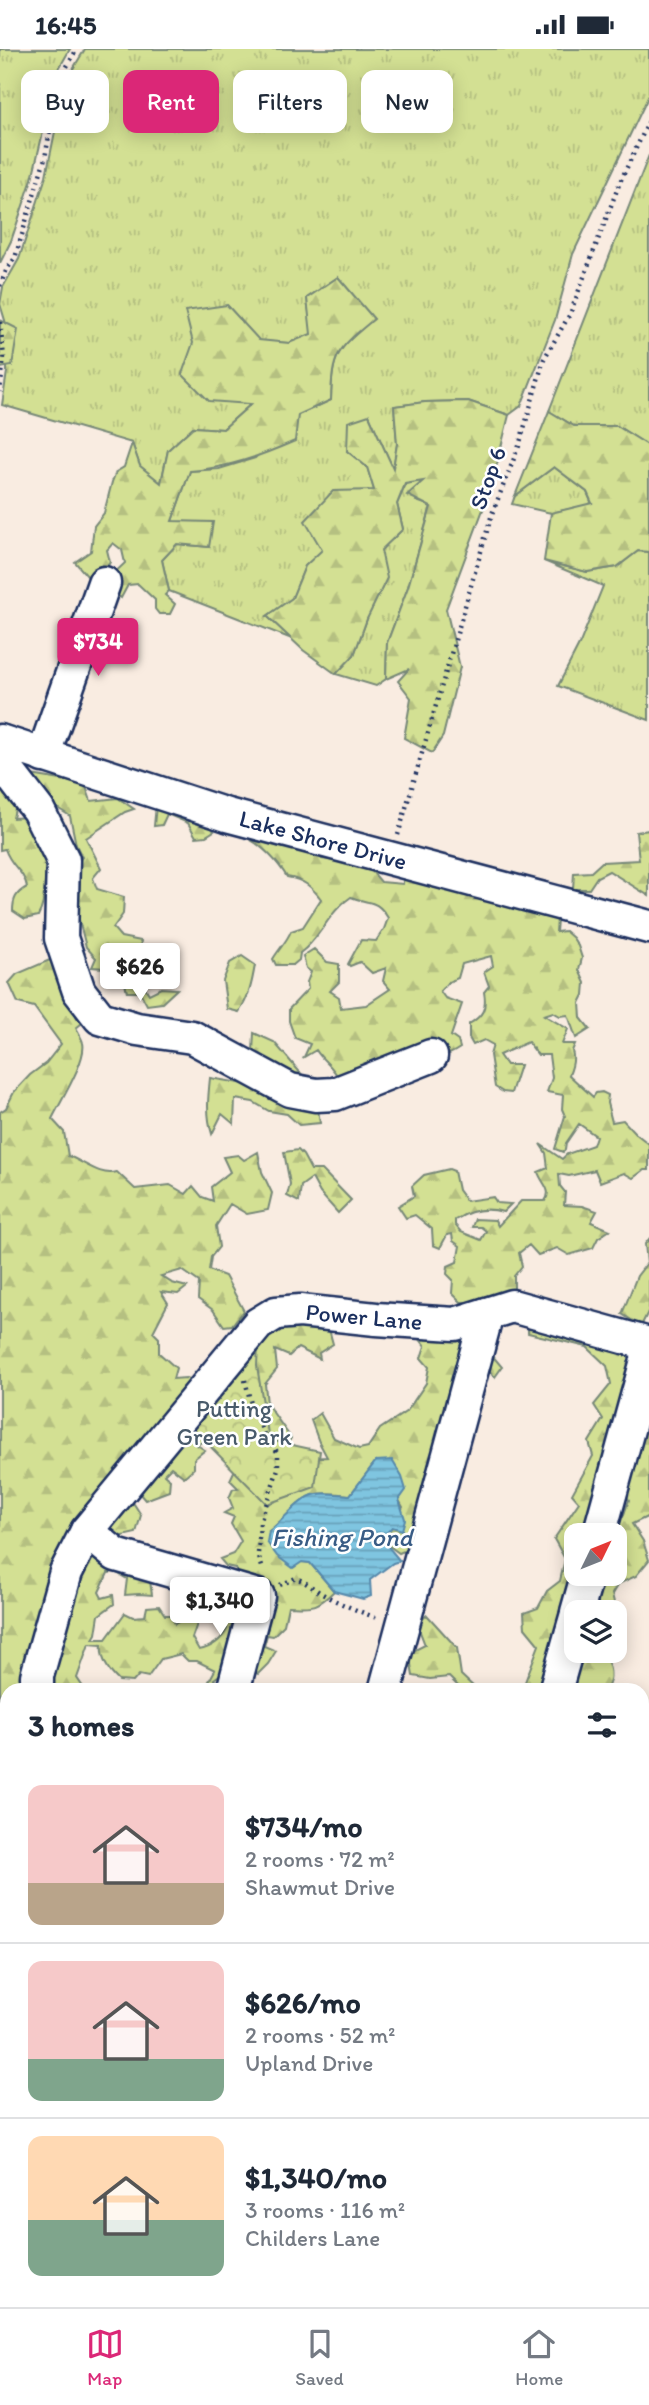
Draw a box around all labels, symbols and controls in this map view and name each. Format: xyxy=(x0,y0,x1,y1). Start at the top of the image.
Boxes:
text: 16:45 xyxy=(35,9,96,41)
chip: Buy xyxy=(21,70,109,133)
chip: Rent xyxy=(123,70,219,133)
chip: Filters xyxy=(233,70,347,133)
chip: New xyxy=(361,70,453,133)
street label: Stop 6 xyxy=(463,442,512,513)
pin: $734 xyxy=(57,619,139,678)
text: $734 xyxy=(73,627,123,655)
street label: Lake Shore Drive xyxy=(236,803,410,876)
pin: $626 xyxy=(99,943,181,1003)
text: $626 xyxy=(116,952,164,980)
street label: Power Lane xyxy=(304,1297,424,1336)
park label: Putting Green Park xyxy=(176,1394,292,1451)
water label: Fishing Pond xyxy=(271,1521,415,1553)
north arrow xyxy=(564,1523,626,1585)
map controls xyxy=(564,1523,627,1663)
pin: $1,340 xyxy=(163,1577,277,1637)
text: $1,340 xyxy=(186,1586,254,1614)
button: layers xyxy=(564,1600,627,1663)
icon: filters xyxy=(583,1706,621,1744)
text: 3 homes xyxy=(28,1707,135,1744)
text: $734/mo xyxy=(245,1808,363,1845)
icon: home xyxy=(84,1813,168,1897)
text: 2 rooms · 72 m² xyxy=(245,1845,395,1873)
text: Shawmut Drive xyxy=(245,1873,395,1901)
text: $626/mo xyxy=(245,1984,361,2021)
icon: home xyxy=(84,1989,168,2073)
text: 2 rooms · 52 m² xyxy=(245,2021,395,2049)
text: Upland Drive xyxy=(245,2049,373,2077)
text: $1,340/mo xyxy=(245,2159,387,2196)
icon: home xyxy=(84,2164,168,2248)
text: 3 rooms · 116 m² xyxy=(245,2196,405,2224)
text: Childers Lane xyxy=(245,2224,380,2252)
tab: Map xyxy=(86,2325,124,2390)
tab: Saved xyxy=(295,2325,344,2390)
tab: Home xyxy=(515,2325,563,2390)

